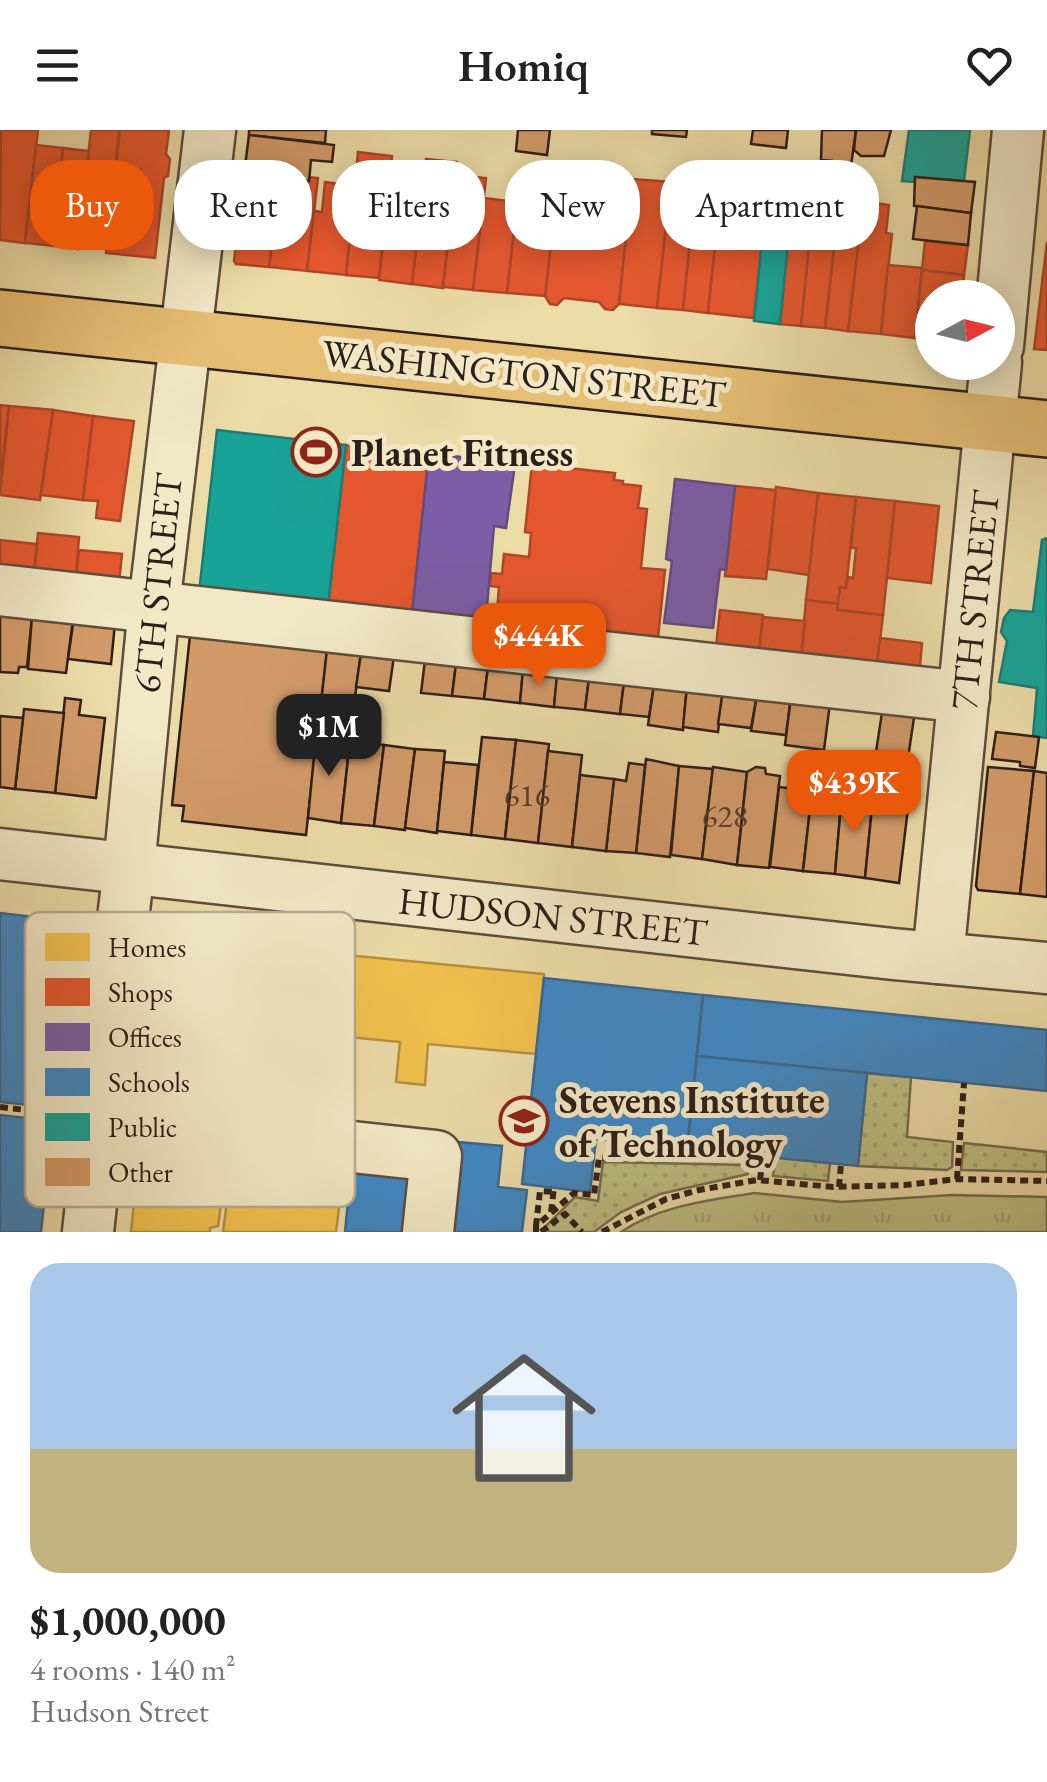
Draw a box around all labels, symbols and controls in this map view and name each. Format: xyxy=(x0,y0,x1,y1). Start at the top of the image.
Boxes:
text: Homiq xyxy=(458,36,589,94)
icon: menu xyxy=(30,38,85,93)
icon: heart xyxy=(962,38,1017,93)
chip: Buy xyxy=(30,160,154,250)
chip: Rent xyxy=(174,160,312,250)
chip: Filters xyxy=(332,160,485,250)
chip: New xyxy=(505,160,640,250)
chip: Apartment xyxy=(660,160,879,250)
north arrow xyxy=(915,280,1015,380)
map controls xyxy=(915,280,1015,380)
street label: WASHINGTON STREET xyxy=(320,327,729,419)
sports icon: Planet Fitness xyxy=(290,426,342,478)
place label: Planet Fitness xyxy=(351,428,573,477)
street label: 6TH STREET xyxy=(121,470,193,695)
street label: 7TH STREET xyxy=(938,487,1010,712)
pin: $444K xyxy=(469,603,609,688)
text: $444K xyxy=(494,614,584,656)
pin: $1M xyxy=(281,694,377,779)
text: $1M xyxy=(298,705,360,747)
pin: $439K xyxy=(784,750,924,835)
text: $439K xyxy=(809,761,899,803)
house number: 616 xyxy=(504,774,550,816)
house number: 628 xyxy=(702,795,748,837)
street label: HUDSON STREET xyxy=(396,875,710,957)
legend xyxy=(25,912,355,1207)
text: Homes xyxy=(108,929,186,965)
text: Shops xyxy=(108,974,173,1010)
text: Offices xyxy=(108,1019,182,1055)
text: Schools xyxy=(108,1064,190,1100)
place label: Stevens Institute of Technology xyxy=(559,1075,825,1168)
school or university icon: Stevens Institute of Technology xyxy=(498,1095,550,1147)
text: Public xyxy=(108,1109,177,1145)
text: Other xyxy=(108,1154,173,1190)
icon: home xyxy=(434,1328,614,1508)
text: $1,000,000 xyxy=(30,1593,226,1648)
text: 4 rooms · 140 m² xyxy=(30,1648,236,1690)
text: Hudson Street xyxy=(30,1690,209,1732)

